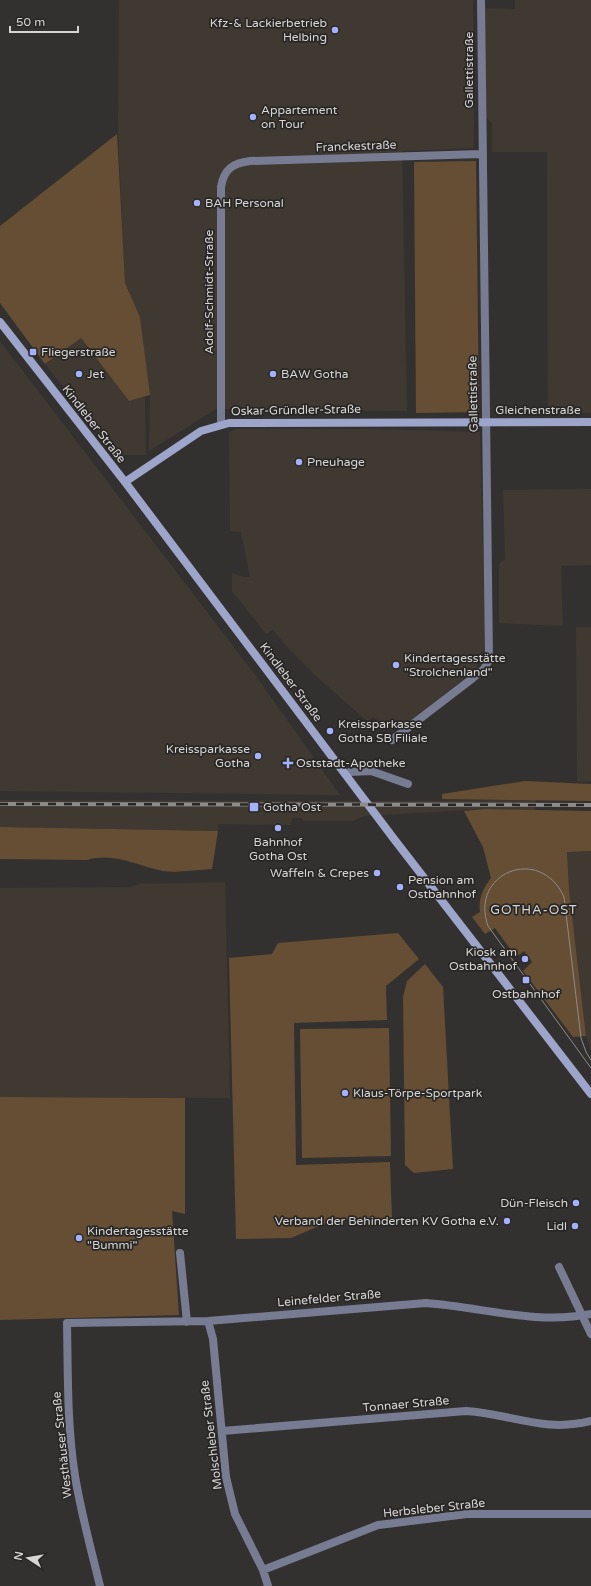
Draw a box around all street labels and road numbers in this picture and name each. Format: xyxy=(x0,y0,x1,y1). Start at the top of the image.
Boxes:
street label: Gallettistraße xyxy=(462,32,476,108)
street label: Franckestraße xyxy=(315,138,397,154)
street label: Adolf-Schmidt-Straße xyxy=(202,229,216,354)
street label: Gallettistraße xyxy=(465,355,481,432)
street label: Kindleber Straße xyxy=(59,382,129,466)
street label: Oskar-Gründler-Straße xyxy=(231,402,361,418)
street label: Gleichenstraße xyxy=(495,403,581,417)
street label: Kindleber Straße xyxy=(257,640,325,724)
street label: Leinefelder Straße xyxy=(277,1286,382,1310)
street label: Molschleber Straße xyxy=(197,1379,225,1491)
street label: Westhäuser Straße xyxy=(49,1391,75,1499)
street label: Tonnaer Straße xyxy=(362,1393,450,1415)
street label: Herbsleber Straße xyxy=(382,1496,486,1520)

